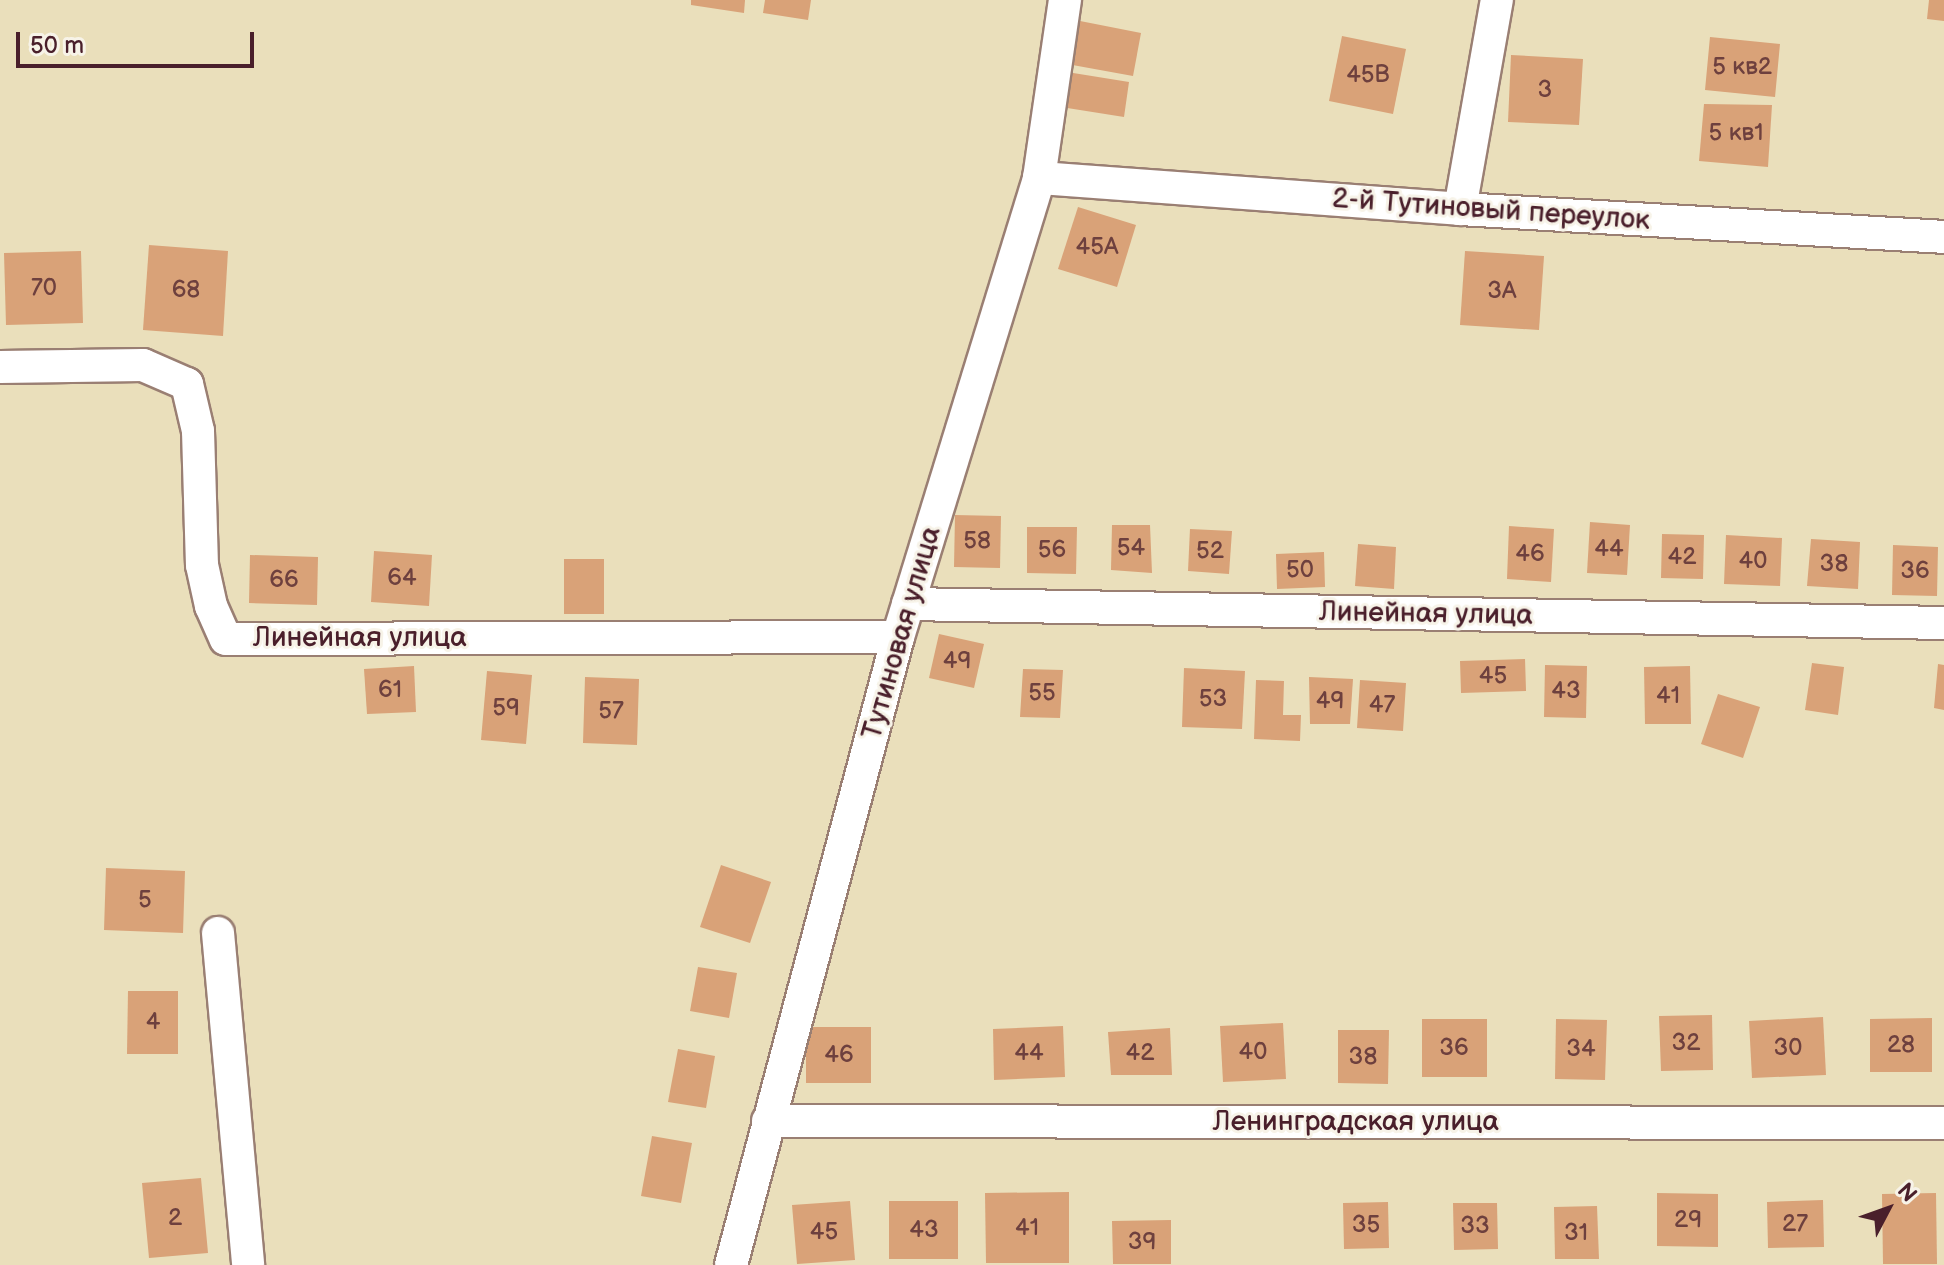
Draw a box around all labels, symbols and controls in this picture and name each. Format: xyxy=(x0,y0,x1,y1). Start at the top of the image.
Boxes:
scale bar xyxy=(20,16,258,66)
text: 50 m xyxy=(30,31,84,60)
house number: 5 кв2 xyxy=(1712,53,1772,81)
house number: 45В xyxy=(1346,61,1390,89)
house number: 3 xyxy=(1538,76,1552,104)
house number: 5 кв1 xyxy=(1709,119,1763,147)
street label: 2-й Тутиновый переулок xyxy=(1331,182,1651,238)
house number: 45А xyxy=(1076,233,1118,261)
house number: 70 xyxy=(31,274,57,302)
house number: 68 xyxy=(172,276,200,304)
house number: 3А xyxy=(1487,277,1517,305)
street label: Тутиновая улица xyxy=(856,523,948,743)
house number: 58 xyxy=(963,527,991,555)
house number: 54 xyxy=(1117,534,1145,562)
house number: 44 xyxy=(1594,535,1624,563)
house number: 56 xyxy=(1038,536,1066,564)
house number: 52 xyxy=(1196,537,1224,565)
house number: 46 xyxy=(1515,540,1545,568)
house number: 42 xyxy=(1668,543,1696,571)
house number: 40 xyxy=(1739,547,1767,575)
house number: 38 xyxy=(1820,550,1848,578)
house number: 50 xyxy=(1286,556,1314,584)
house number: 36 xyxy=(1900,557,1930,585)
house number: 64 xyxy=(387,564,417,592)
house number: 66 xyxy=(269,566,299,594)
street label: Линейная улица xyxy=(1319,595,1533,633)
street label: Линейная улица xyxy=(253,621,467,655)
house number: 49 xyxy=(943,647,971,675)
house number: 45 xyxy=(1479,662,1507,690)
house number: 61 xyxy=(378,676,402,704)
house number: 43 xyxy=(1551,677,1581,705)
house number: 55 xyxy=(1028,679,1056,707)
house number: 41 xyxy=(1656,682,1680,710)
house number: 53 xyxy=(1199,685,1227,713)
house number: 49 xyxy=(1316,687,1344,715)
house number: 47 xyxy=(1369,691,1395,719)
house number: 59 xyxy=(492,694,520,722)
house number: 57 xyxy=(598,697,624,725)
house number: 5 xyxy=(138,886,152,914)
house number: 4 xyxy=(146,1008,160,1036)
house number: 32 xyxy=(1672,1029,1700,1057)
house number: 28 xyxy=(1887,1031,1915,1059)
house number: 36 xyxy=(1439,1034,1469,1062)
house number: 30 xyxy=(1774,1034,1802,1062)
house number: 34 xyxy=(1566,1035,1596,1063)
house number: 40 xyxy=(1239,1038,1267,1066)
house number: 44 xyxy=(1014,1039,1044,1067)
house number: 42 xyxy=(1126,1039,1154,1067)
house number: 46 xyxy=(824,1041,854,1069)
house number: 38 xyxy=(1349,1043,1377,1071)
street label: Ленинградская улица xyxy=(1213,1105,1499,1139)
north arrow xyxy=(1848,1169,1928,1249)
text: N xyxy=(1891,1178,1922,1208)
house number: 2 xyxy=(168,1204,182,1232)
house number: 29 xyxy=(1674,1206,1702,1234)
house number: 27 xyxy=(1782,1210,1808,1238)
house number: 35 xyxy=(1352,1211,1380,1239)
house number: 33 xyxy=(1460,1212,1490,1240)
house number: 41 xyxy=(1015,1214,1039,1242)
house number: 43 xyxy=(909,1216,939,1244)
house number: 45 xyxy=(810,1218,838,1246)
house number: 31 xyxy=(1564,1219,1588,1247)
house number: 39 xyxy=(1128,1228,1156,1256)

